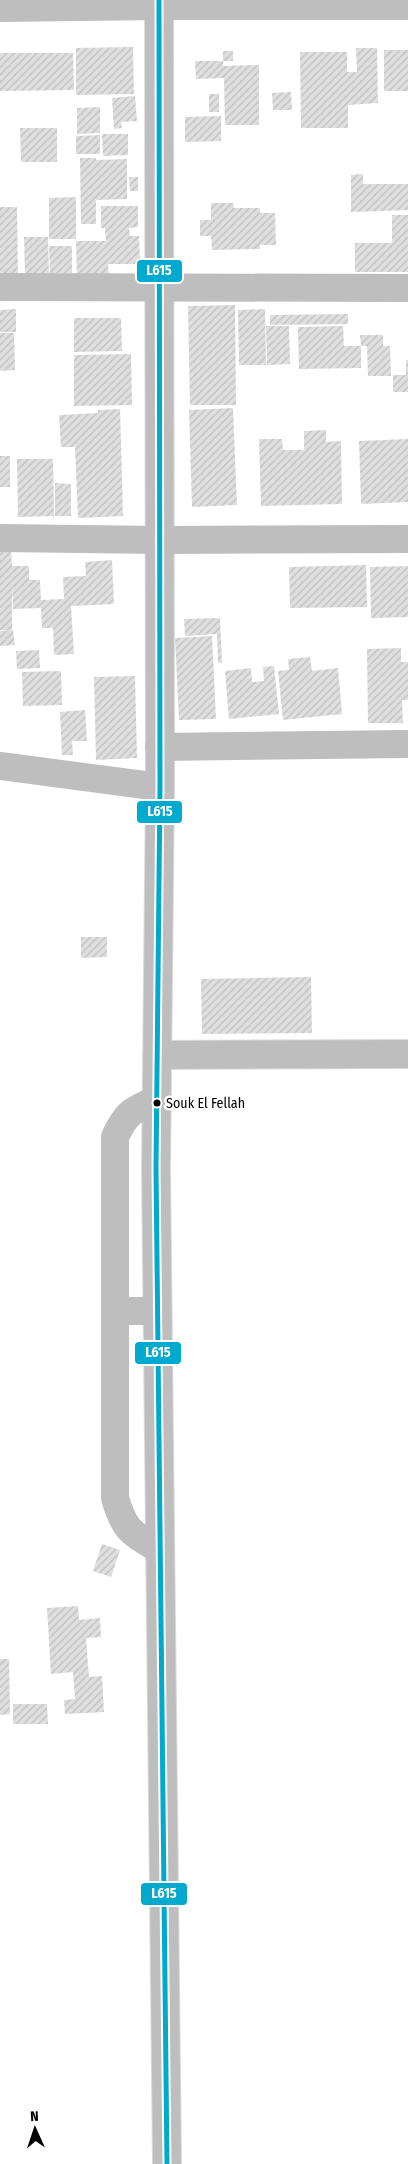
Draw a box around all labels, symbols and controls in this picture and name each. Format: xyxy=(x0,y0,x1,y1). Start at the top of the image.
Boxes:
line badge: L615 xyxy=(136,259,183,283)
text: L615 xyxy=(146,262,172,279)
line badge: L615 xyxy=(136,800,183,824)
text: L615 xyxy=(147,803,173,820)
place label: Souk El Fellah xyxy=(166,1095,245,1112)
marker: Souk El Fellah xyxy=(152,1098,162,1108)
line badge: L615 xyxy=(134,1341,182,1365)
text: L615 xyxy=(145,1344,171,1361)
line badge: L615 xyxy=(140,1882,188,1906)
text: L615 xyxy=(151,1885,177,1902)
north arrow xyxy=(10,2104,60,2154)
text: N xyxy=(30,2108,39,2125)

